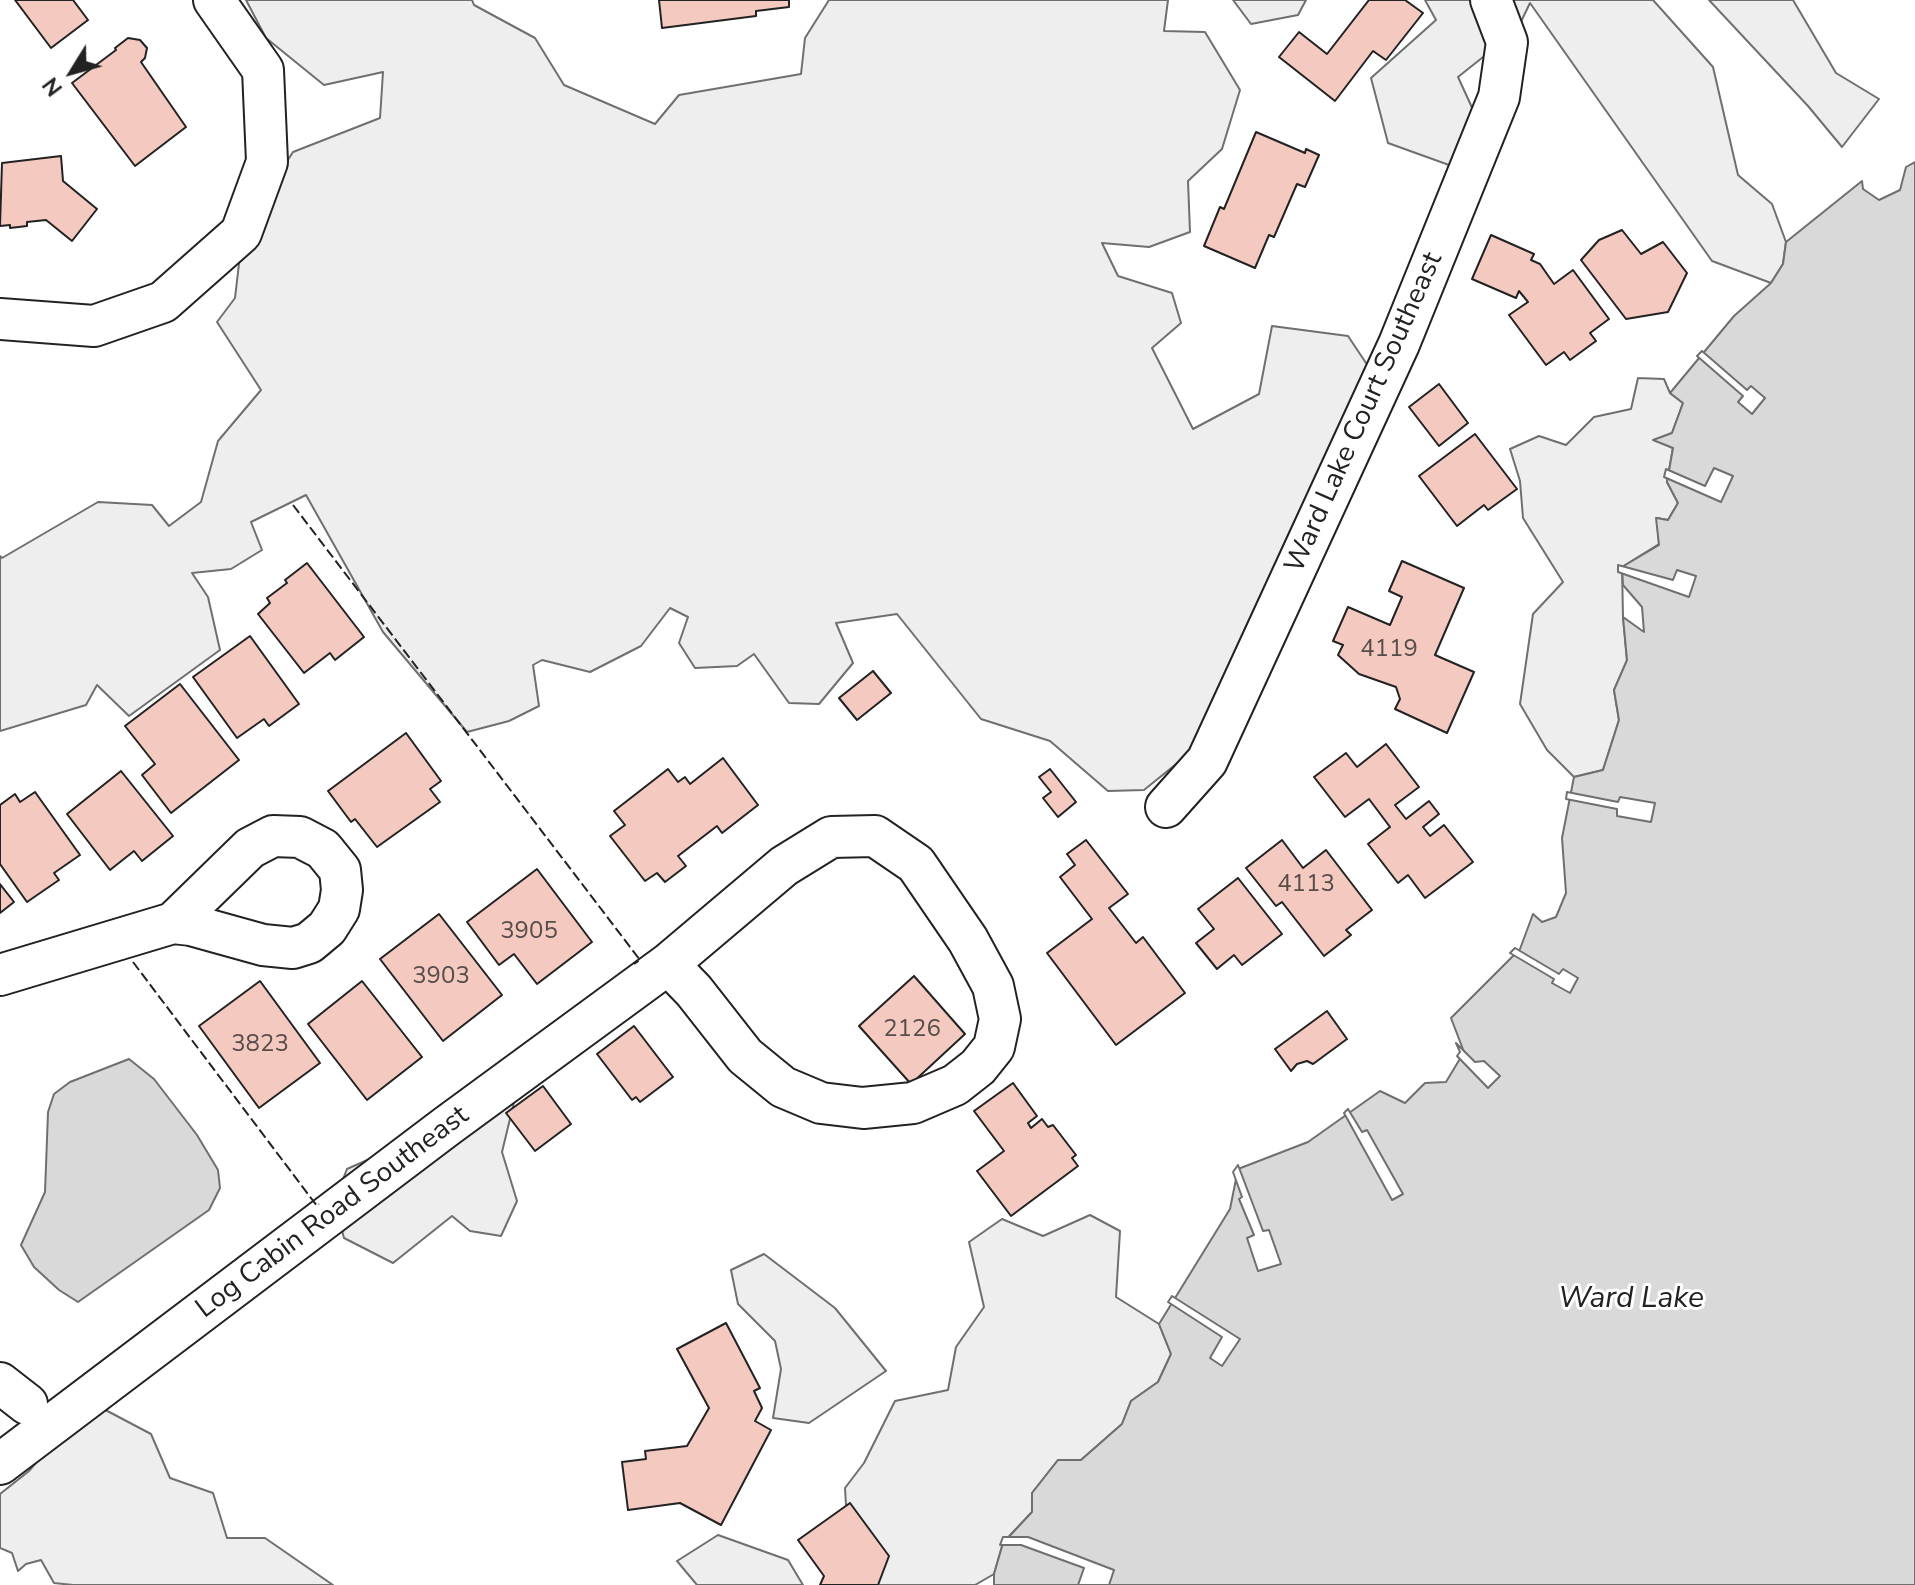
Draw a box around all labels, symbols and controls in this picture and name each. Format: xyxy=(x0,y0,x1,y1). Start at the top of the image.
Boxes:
north arrow xyxy=(32,32,112,112)
text: N xyxy=(36,71,70,102)
street label: Ward Lake Court Southeast xyxy=(1279,248,1451,578)
house number: 4119 xyxy=(1360,636,1418,664)
house number: 4113 xyxy=(1277,871,1335,899)
house number: 3905 xyxy=(500,918,558,946)
house number: 3903 xyxy=(412,963,470,991)
house number: 2126 xyxy=(883,1016,941,1044)
house number: 3823 xyxy=(231,1031,289,1059)
street label: Log Cabin Road Southeast xyxy=(190,1099,476,1327)
water label: Ward Lake xyxy=(1558,1282,1704,1318)

